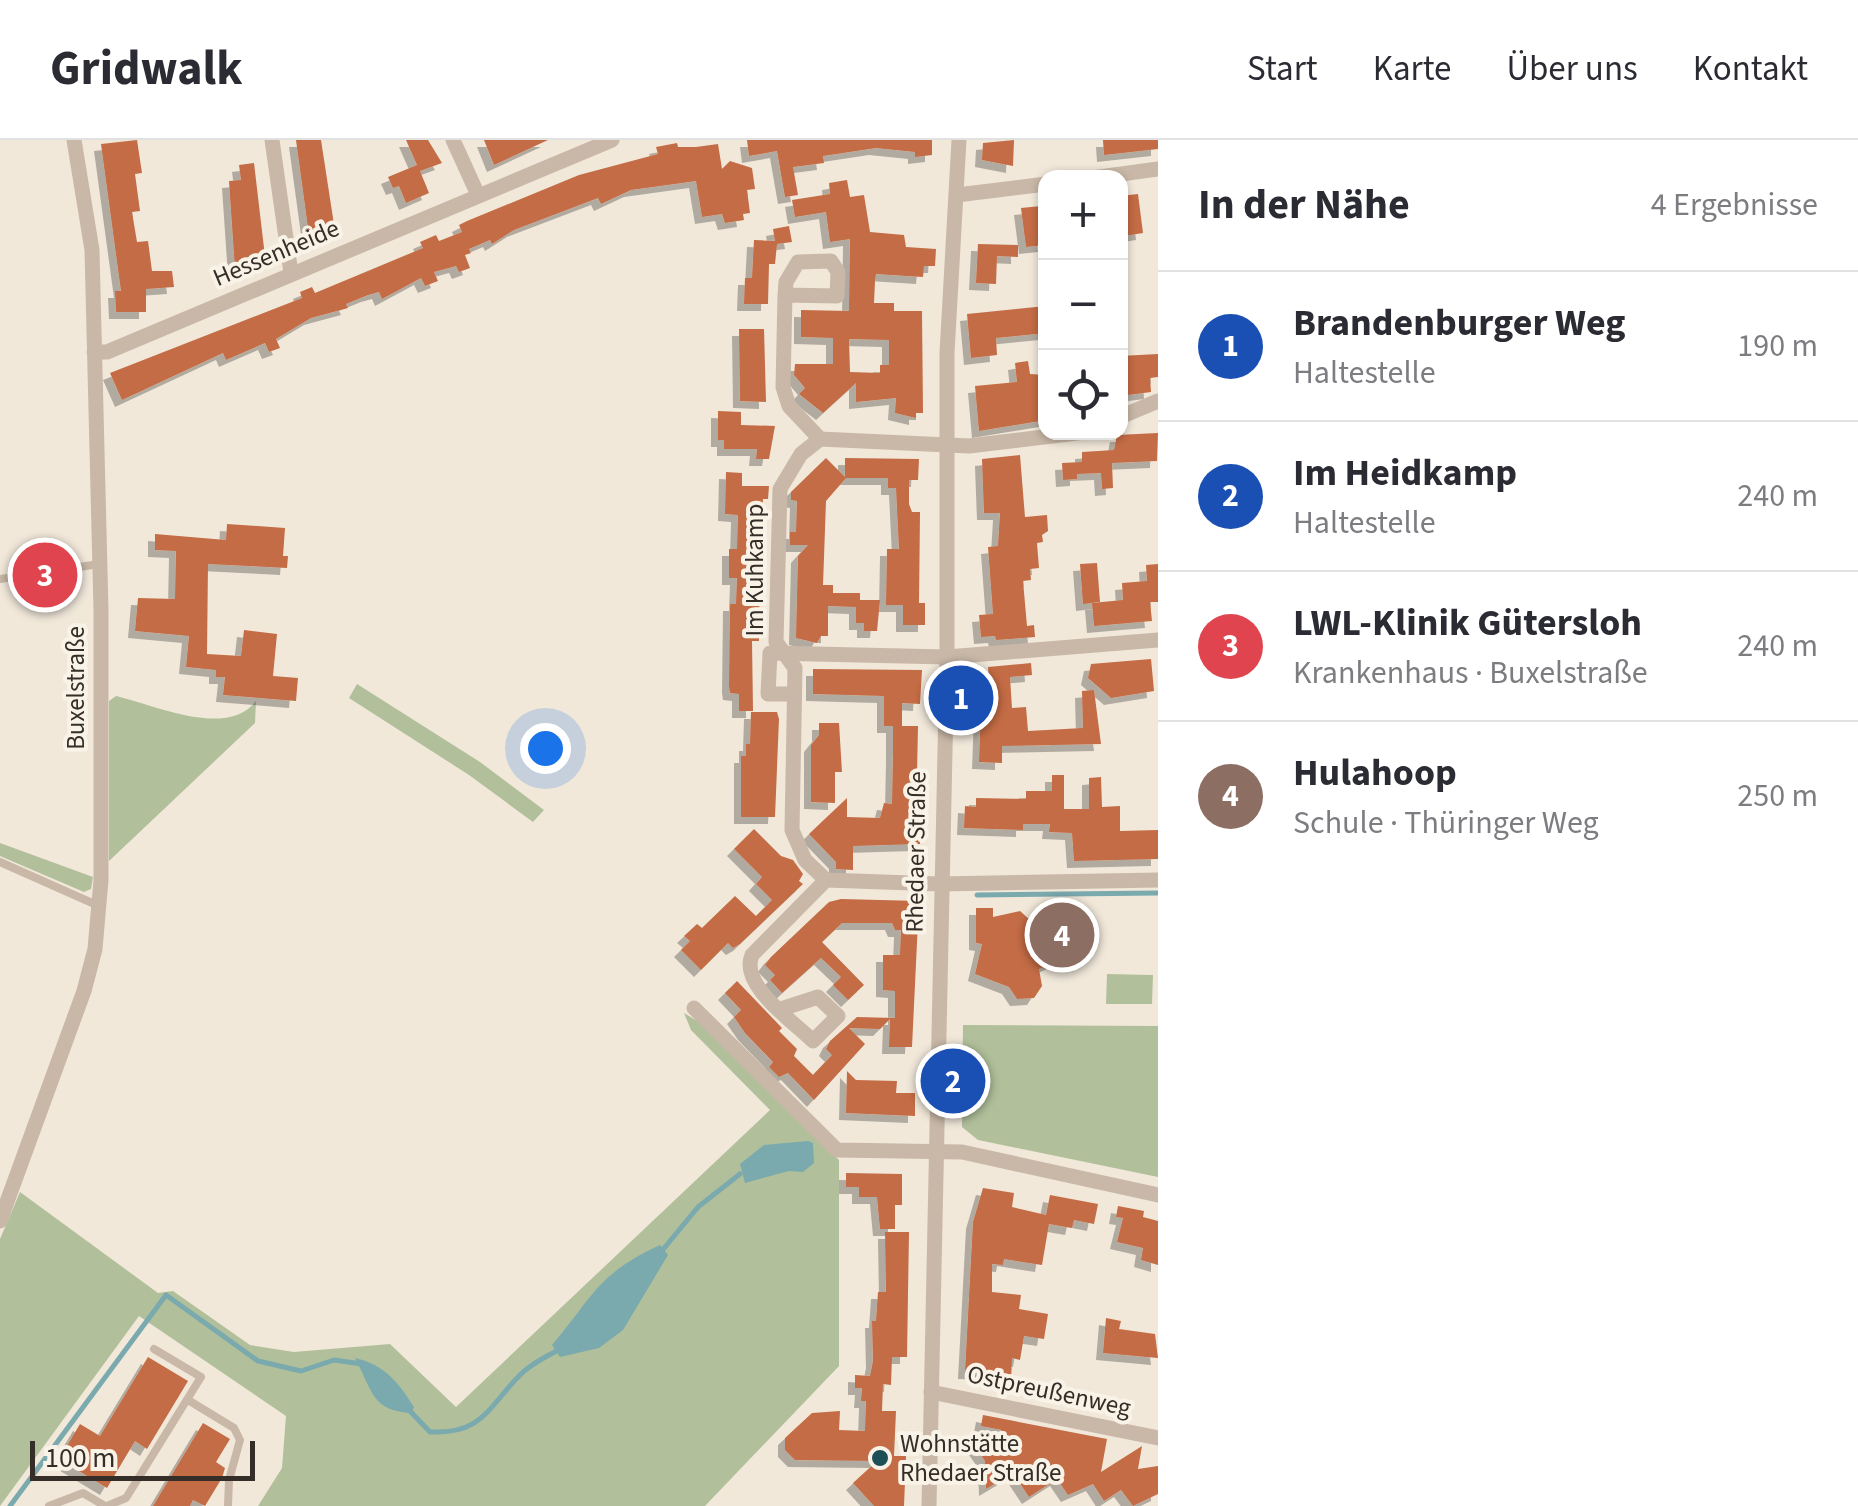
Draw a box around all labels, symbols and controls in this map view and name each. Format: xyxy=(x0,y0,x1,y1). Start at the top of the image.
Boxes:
text: Gridwalk xyxy=(50,35,243,103)
text: Start xyxy=(1247,44,1318,94)
text: Karte xyxy=(1373,44,1451,94)
text: Über uns xyxy=(1506,44,1638,94)
text: Kontakt xyxy=(1693,44,1808,94)
map controls xyxy=(1038,170,1128,440)
button: + xyxy=(1038,170,1128,260)
text: In der Nähe xyxy=(1198,175,1410,235)
text: 4 Ergebnisse xyxy=(1651,182,1818,228)
street label: Hessenheide xyxy=(207,210,345,296)
button: − xyxy=(1038,260,1128,350)
text: Brandenburger Weg xyxy=(1293,296,1626,350)
text: 1 xyxy=(1222,323,1239,369)
text: 190 m xyxy=(1737,323,1818,369)
button: locate xyxy=(1038,350,1128,440)
text: Haltestelle xyxy=(1293,350,1436,396)
text: Im Heidkamp xyxy=(1293,446,1517,500)
text: 2 xyxy=(1222,473,1239,519)
text: 240 m xyxy=(1737,473,1818,519)
text: Haltestelle xyxy=(1293,500,1436,546)
street label: Im Kuhkamp xyxy=(737,504,773,636)
pin: 3 xyxy=(12,538,78,612)
text: LWL-Klinik Gütersloh xyxy=(1293,596,1642,650)
text: 3 xyxy=(1222,623,1239,669)
text: 240 m xyxy=(1737,623,1818,669)
street label: Buxelstraße xyxy=(58,626,94,750)
text: Krankenhaus · Buxelstraße xyxy=(1293,650,1648,696)
pin: 1 xyxy=(928,660,994,736)
your location xyxy=(520,723,571,774)
text: Hulahoop xyxy=(1293,746,1457,800)
street label: Rhedaer Straße xyxy=(897,771,935,933)
text: 4 xyxy=(1222,773,1239,819)
text: 250 m xyxy=(1737,773,1818,819)
text: Schule · Thüringer Weg xyxy=(1293,800,1599,846)
pin: 4 xyxy=(1030,898,1094,972)
pin: 2 xyxy=(920,1044,986,1118)
street label: Ostpreußenweg xyxy=(964,1356,1135,1426)
place label: Wohnstätte Rhedaer Straße xyxy=(900,1426,1061,1491)
scale bar xyxy=(30,1436,255,1480)
text: 100 m xyxy=(45,1438,116,1478)
marker: Wohnstätte Rhedaer Straße xyxy=(869,1447,891,1469)

